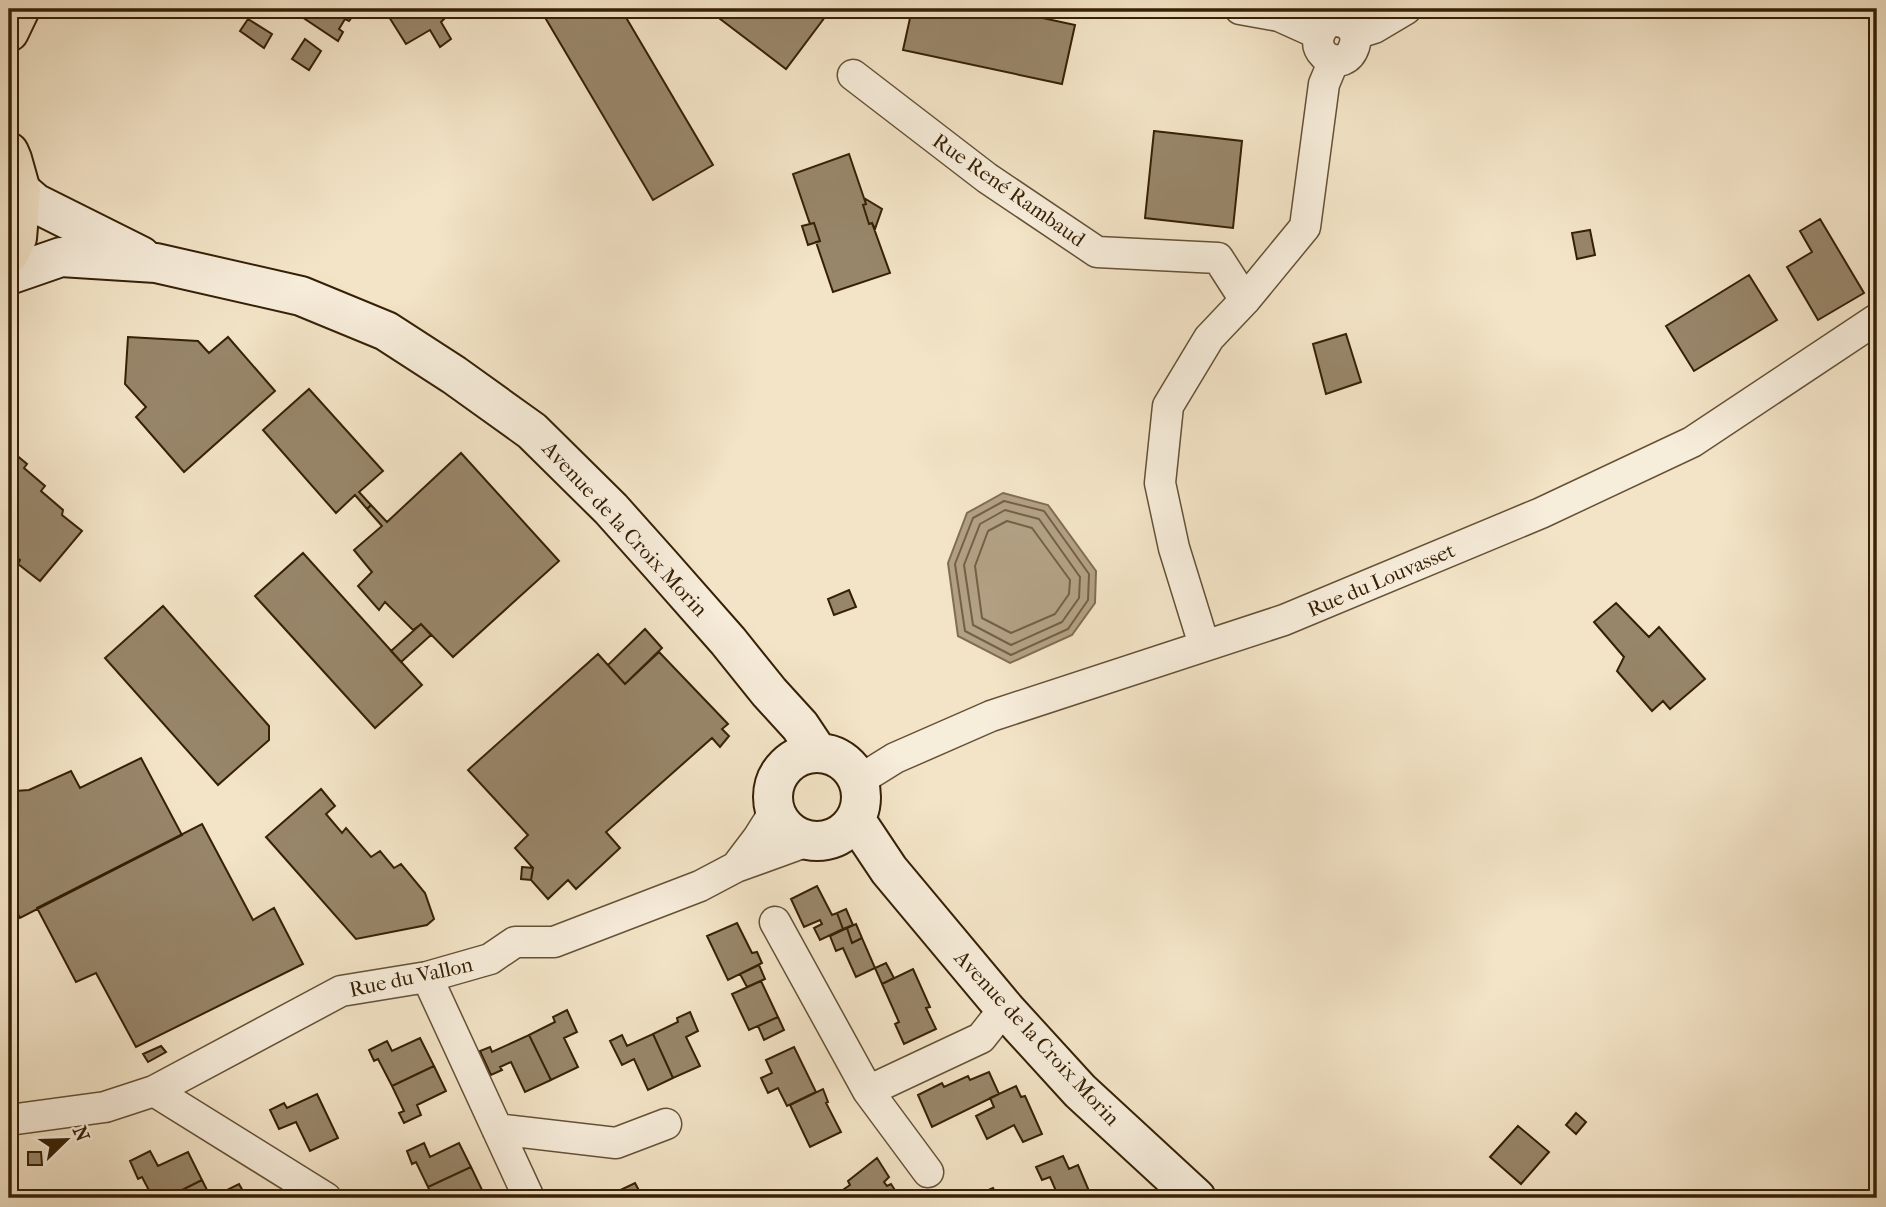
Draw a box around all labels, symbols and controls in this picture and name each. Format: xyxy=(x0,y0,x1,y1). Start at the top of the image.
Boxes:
street label: Rue René Rambaud xyxy=(928,128,1090,252)
street label: Avenue de la Croix Morin xyxy=(537,436,712,621)
street label: Rue du Louvasset xyxy=(1304,538,1459,622)
street label: Avenue de la Croix Morin xyxy=(949,945,1124,1130)
street label: Rue du Vallon xyxy=(347,952,475,1002)
north arrow xyxy=(32,1106,102,1176)
text: N xyxy=(68,1123,94,1145)

